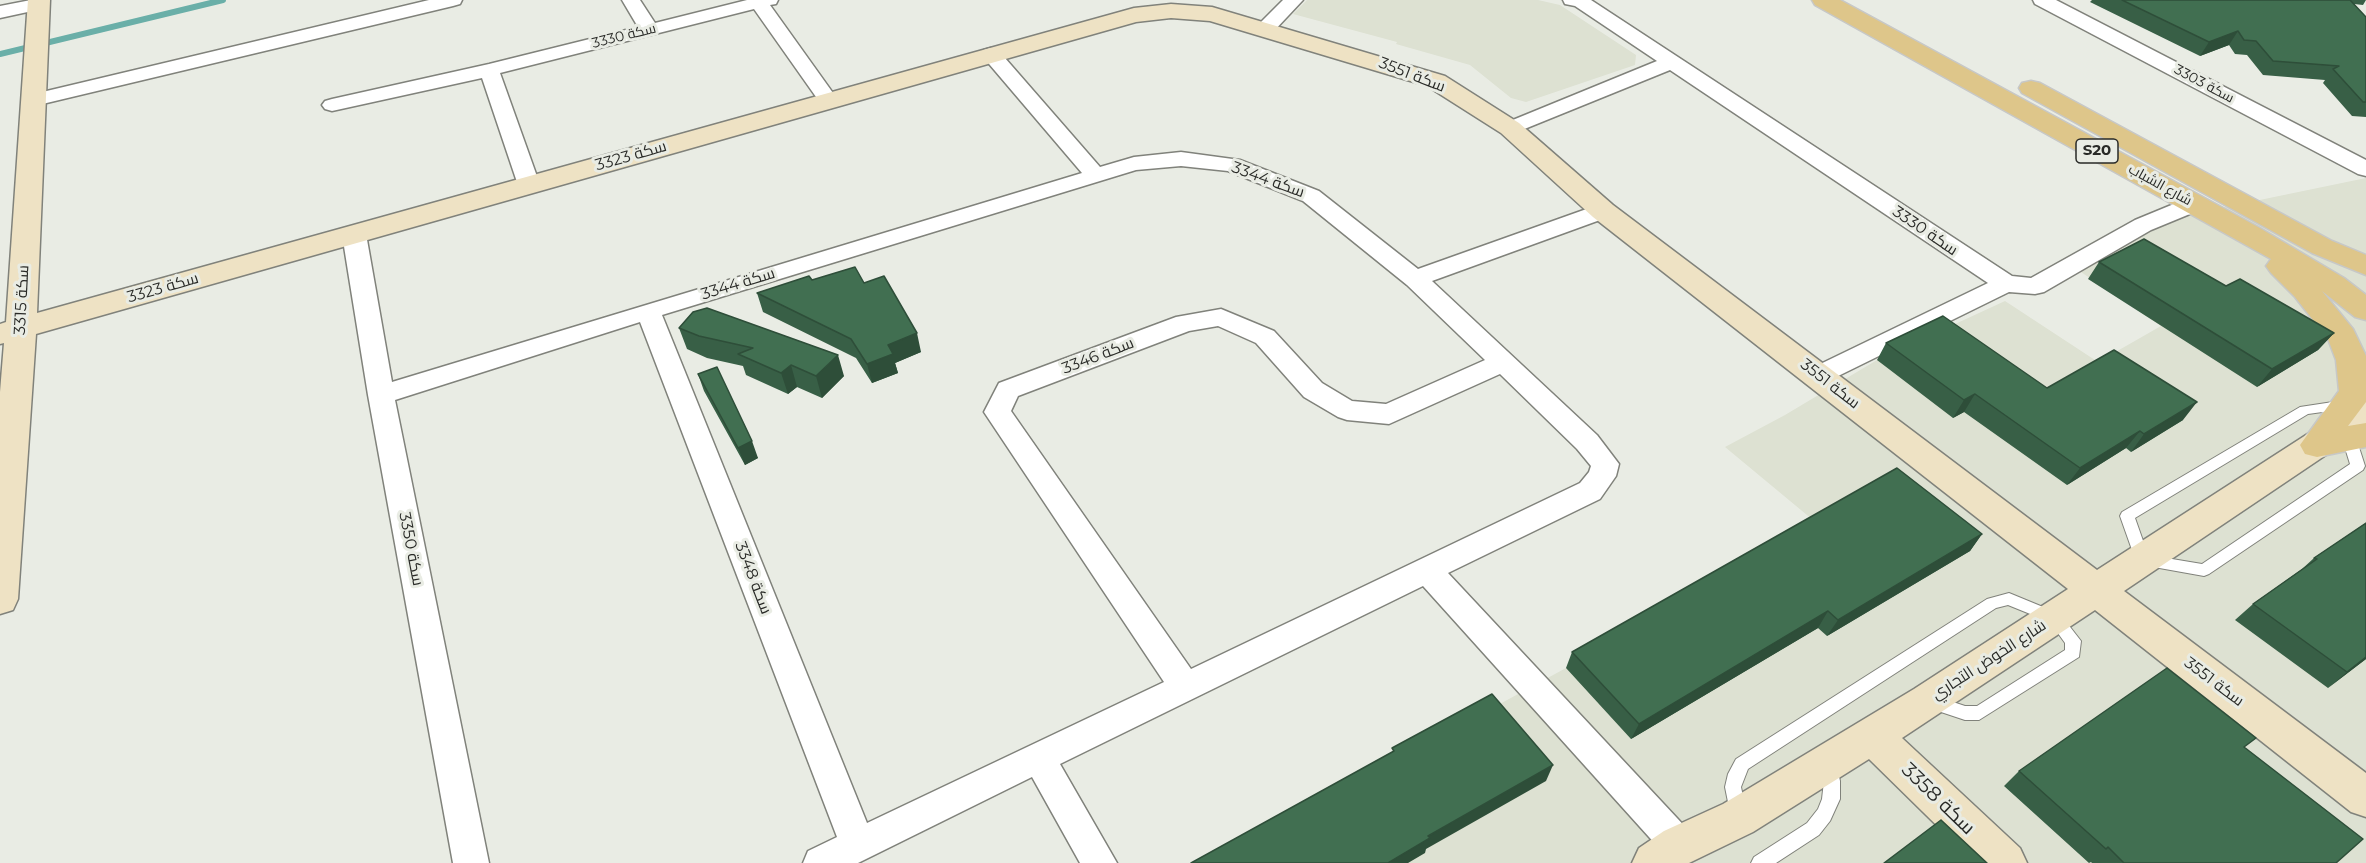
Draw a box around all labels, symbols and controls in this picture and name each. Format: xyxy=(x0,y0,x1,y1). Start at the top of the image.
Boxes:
street label: سكة 3330 xyxy=(590,20,658,52)
street label: سكة 3551 xyxy=(1376,54,1448,96)
street label: سكة 3303 xyxy=(2171,61,2237,107)
street label: سكة 3323 xyxy=(593,137,669,175)
road number: S20 xyxy=(2076,139,2118,163)
street label: سكة 3344 xyxy=(1229,158,1307,202)
street label: شارع الشباب xyxy=(2125,161,2195,209)
street label: سكة 3330 xyxy=(1889,202,1961,260)
street label: سكة 3344 xyxy=(699,264,777,304)
street label: سكة 3315 xyxy=(11,265,33,335)
street label: سكة 3323 xyxy=(125,269,201,307)
street label: سكة 3346 xyxy=(1059,334,1137,378)
street label: سكة 3551 xyxy=(1797,355,1863,413)
street label: سكة 3350 xyxy=(394,511,428,587)
street label: سكة 3348 xyxy=(730,539,776,617)
street label: شارع الخوض التجاري xyxy=(1928,616,2050,704)
street label: سكة 3551 xyxy=(2180,653,2248,711)
street label: سكة 3358 xyxy=(1896,758,1980,840)

